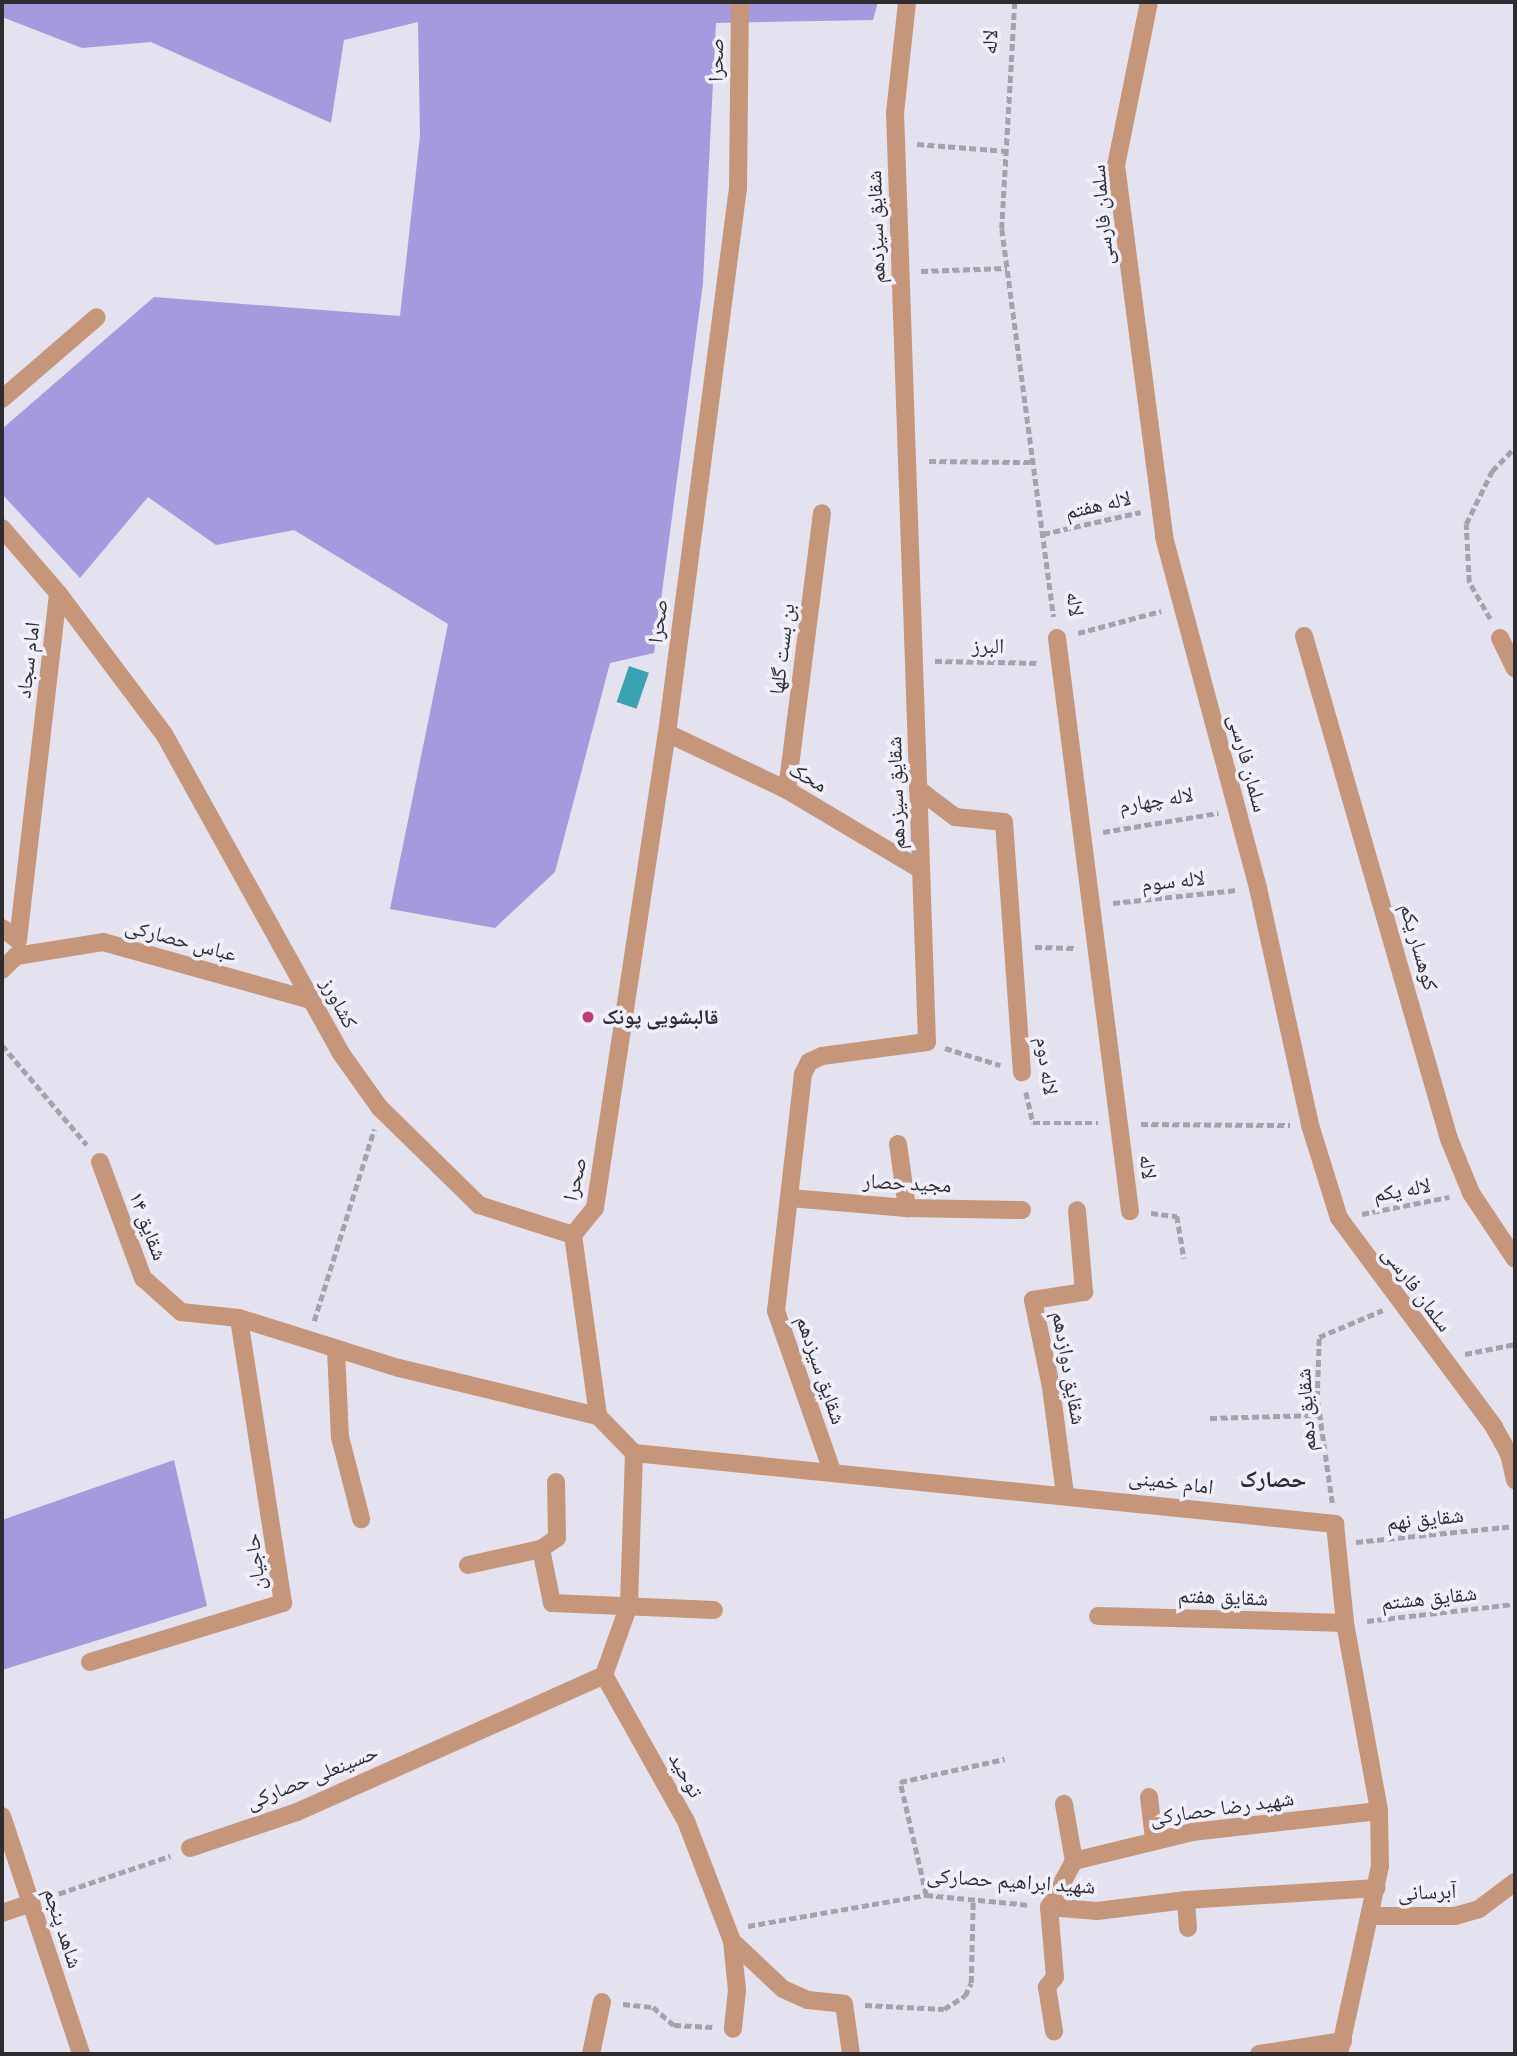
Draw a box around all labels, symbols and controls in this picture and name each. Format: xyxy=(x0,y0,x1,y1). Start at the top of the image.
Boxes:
street label: لاله xyxy=(977,29,1003,55)
street label: صحرا xyxy=(703,38,729,82)
street label: سلمان فارسی xyxy=(1085,164,1119,266)
street label: شقایق سیزدهم xyxy=(861,170,891,284)
street label: لاله هفتم xyxy=(1062,485,1134,525)
street label: لاله xyxy=(1061,590,1089,618)
street label: صحرا xyxy=(643,598,673,644)
street label: بن بست گلها xyxy=(764,602,800,696)
street label: امام سجاد xyxy=(11,620,45,700)
street label: البرز xyxy=(972,633,1004,659)
street label: سلمان فارسی xyxy=(1223,711,1273,815)
street label: شقایق سیزدهم xyxy=(881,736,911,850)
street label: محک xyxy=(784,756,832,798)
street label: لاله چهارم xyxy=(1117,782,1195,818)
street label: لاله سوم xyxy=(1140,865,1206,897)
street label: کوهسار یکم xyxy=(1395,901,1443,993)
street label: عباس حصارکی xyxy=(123,913,239,967)
street label: کشاورز xyxy=(315,973,363,1033)
place label: قالبشویی پونک xyxy=(602,1004,718,1030)
marker: قالبشویی پونک xyxy=(580,1009,596,1025)
street label: لاله دوم xyxy=(1030,1035,1064,1097)
street label: لاله xyxy=(1134,1153,1162,1181)
street label: صحرا xyxy=(558,1155,592,1203)
street label: مجید حصار xyxy=(862,1168,952,1198)
street label: لاله یکم xyxy=(1371,1173,1433,1207)
street label: شقایق ۱۴ xyxy=(123,1188,173,1264)
street label: سلمان فارسی xyxy=(1377,1241,1457,1337)
street label: شقایق دوازدهم xyxy=(1047,1309,1091,1427)
street label: شقایق سیزدهم xyxy=(791,1312,851,1428)
street label: شقایق دهم xyxy=(1291,1368,1321,1452)
street label: امام خمینی xyxy=(1127,1464,1215,1500)
district label: حصارک xyxy=(1240,1465,1306,1493)
street label: شقایق نهم xyxy=(1385,1502,1465,1536)
street label: حاجیان xyxy=(239,1532,271,1592)
street label: شقایق هشتم xyxy=(1380,1580,1478,1616)
street label: شقایق هفتم xyxy=(1178,1583,1268,1611)
street label: حسینعلی حصارکی xyxy=(242,1739,382,1815)
street label: توحید xyxy=(663,1748,709,1802)
street label: شهید رضا حصارکی xyxy=(1148,1785,1296,1831)
street label: شهید ابراهیم حصارکی xyxy=(926,1863,1096,1899)
street label: آبرسانی xyxy=(1397,1878,1457,1906)
street label: شاهد پنجم xyxy=(38,1885,88,1971)

